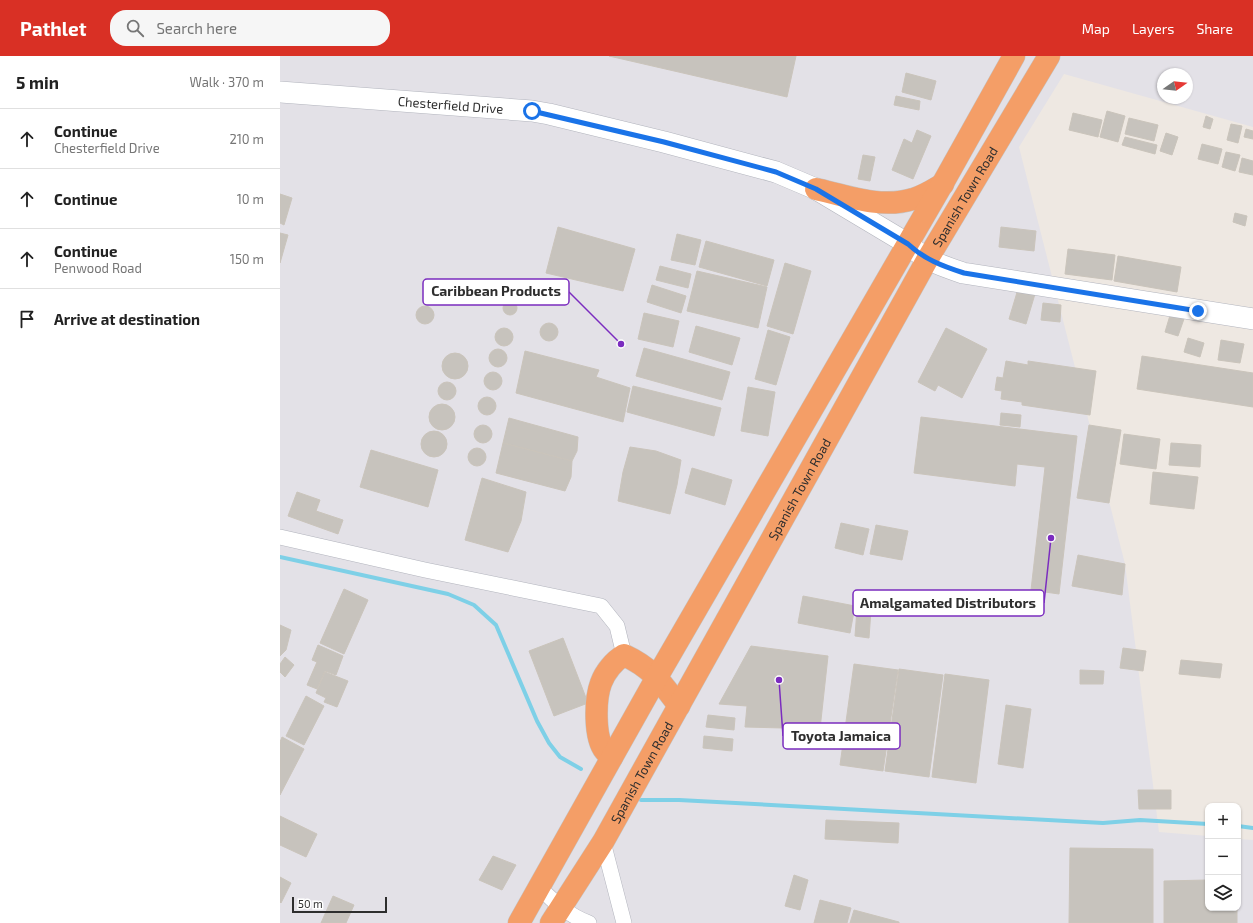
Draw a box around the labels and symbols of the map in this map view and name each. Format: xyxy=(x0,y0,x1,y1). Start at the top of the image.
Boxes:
north arrow xyxy=(1157,68,1193,104)
street label: Chesterfield Drive xyxy=(397,93,504,117)
route start xyxy=(523,102,541,120)
street label: Spanish Town Road xyxy=(929,144,1001,250)
callout: Caribbean Products xyxy=(423,279,569,305)
text: Caribbean Products xyxy=(431,282,561,299)
route end xyxy=(1189,302,1207,320)
street label: Spanish Town Road xyxy=(765,435,834,543)
callout: Amalgamated Distributors xyxy=(853,590,1044,616)
text: Amalgamated Distributors xyxy=(860,594,1036,611)
street label: Spanish Town Road xyxy=(607,719,677,826)
callout: Toyota Jamaica xyxy=(783,723,900,749)
text: Toyota Jamaica xyxy=(791,727,891,744)
scale bar xyxy=(292,895,387,914)

